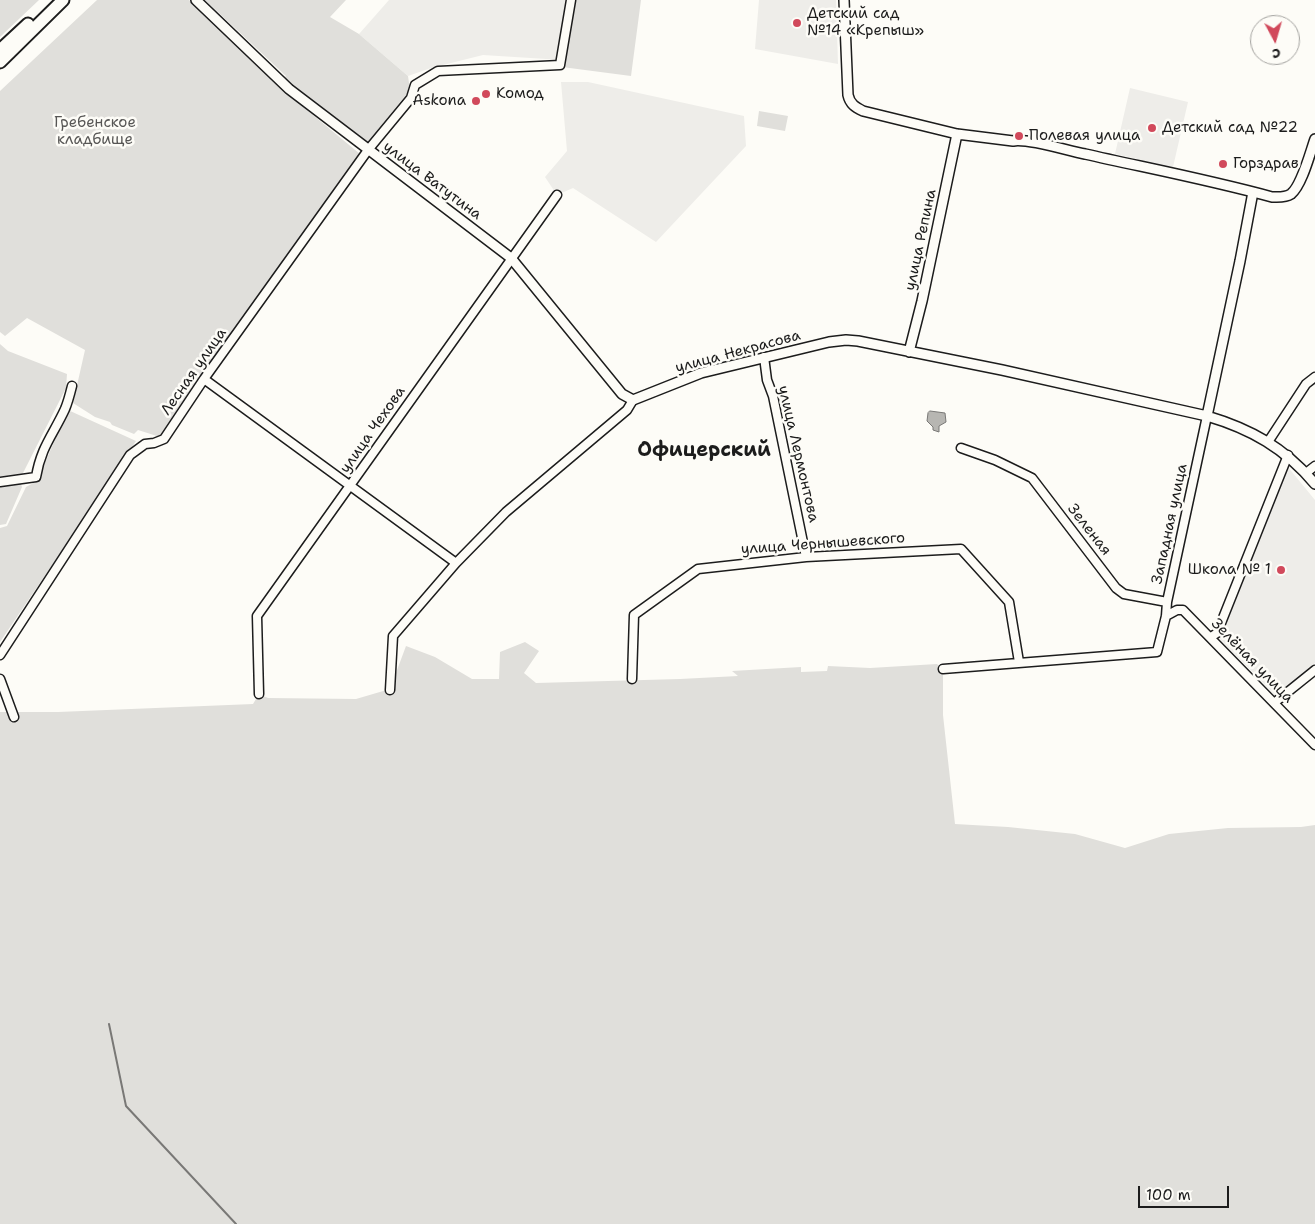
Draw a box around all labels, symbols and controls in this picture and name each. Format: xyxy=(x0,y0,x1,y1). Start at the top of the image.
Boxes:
place label: Детский сад №14 «Крепыш» xyxy=(807,5,924,40)
north arrow xyxy=(1250,15,1300,65)
marker: Детский сад №14 «Крепыш» xyxy=(791,17,803,29)
text: С xyxy=(1271,45,1282,63)
place label: Комод xyxy=(496,85,544,103)
marker: Комод xyxy=(480,88,492,100)
place label: Askona xyxy=(413,92,466,110)
marker: Askona xyxy=(470,95,482,107)
park label: Гребенское кладбище xyxy=(54,114,136,149)
place label: Детский сад №22 xyxy=(1162,119,1298,137)
marker: Детский сад №22 xyxy=(1146,122,1158,134)
place label: Полевая улица xyxy=(1029,127,1140,145)
marker: Полевая улица xyxy=(1013,130,1025,142)
street label: улица Ватутина xyxy=(379,138,485,224)
place label: Горздрав xyxy=(1233,155,1299,173)
marker: Горздрав xyxy=(1217,158,1229,170)
street label: улица Репина xyxy=(901,188,941,292)
street label: Лесная улица xyxy=(157,325,231,419)
street label: улица Некрасова xyxy=(673,327,803,377)
street label: улица Чехова xyxy=(336,383,410,477)
street label: улица Лермонтова xyxy=(773,384,823,524)
district label: Офицерский xyxy=(637,439,771,463)
street label: Западная улица xyxy=(1148,462,1192,586)
street label: Зеленая xyxy=(1063,501,1115,559)
street label: улица Чернышевского xyxy=(740,529,906,559)
place label: Школа № 1 xyxy=(1188,561,1271,579)
marker: Школа № 1 xyxy=(1275,564,1287,576)
street label: Зелёная улица xyxy=(1207,615,1297,707)
scale bar xyxy=(1140,1176,1231,1208)
text: 100 m xyxy=(1146,1185,1191,1205)

